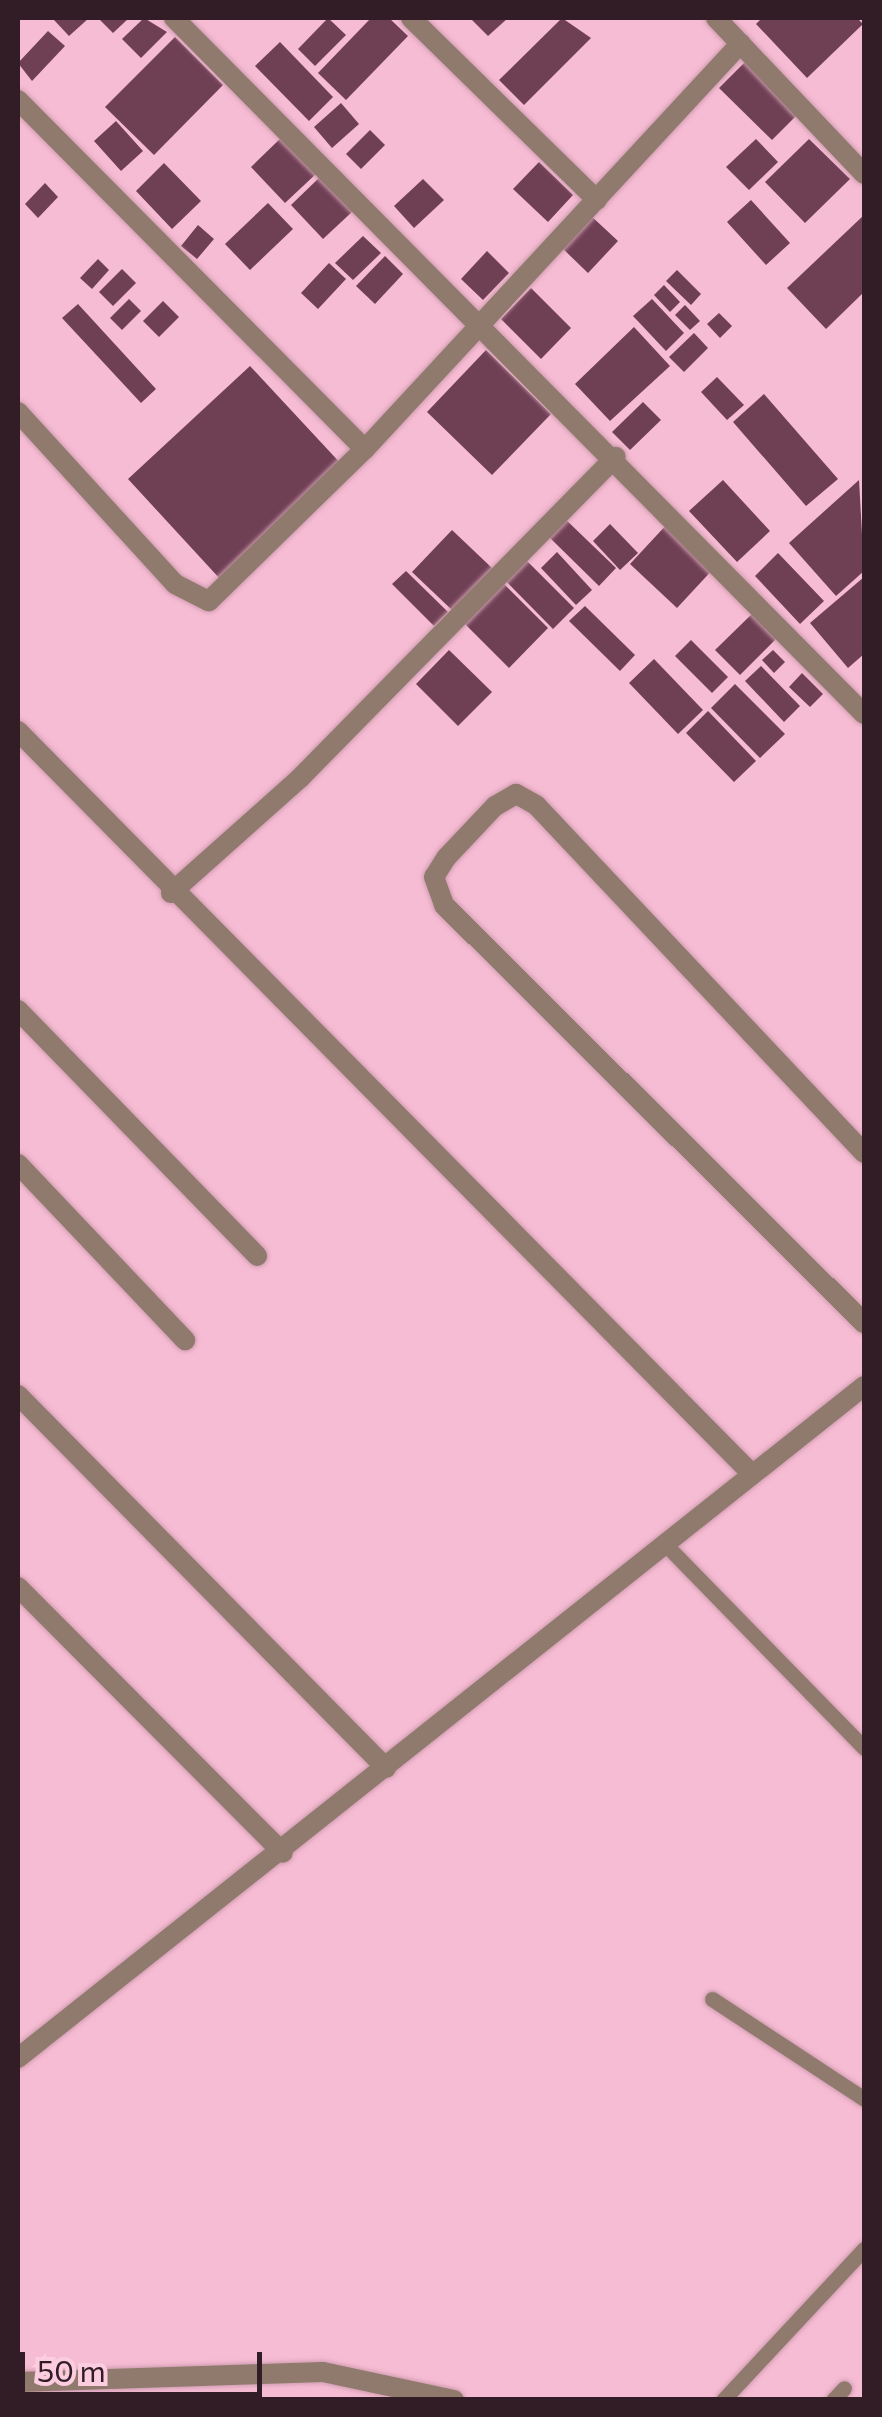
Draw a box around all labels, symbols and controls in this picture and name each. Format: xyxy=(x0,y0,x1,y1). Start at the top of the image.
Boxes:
scale bar xyxy=(25,2332,268,2394)
text: 50 m xyxy=(37,2351,106,2388)

